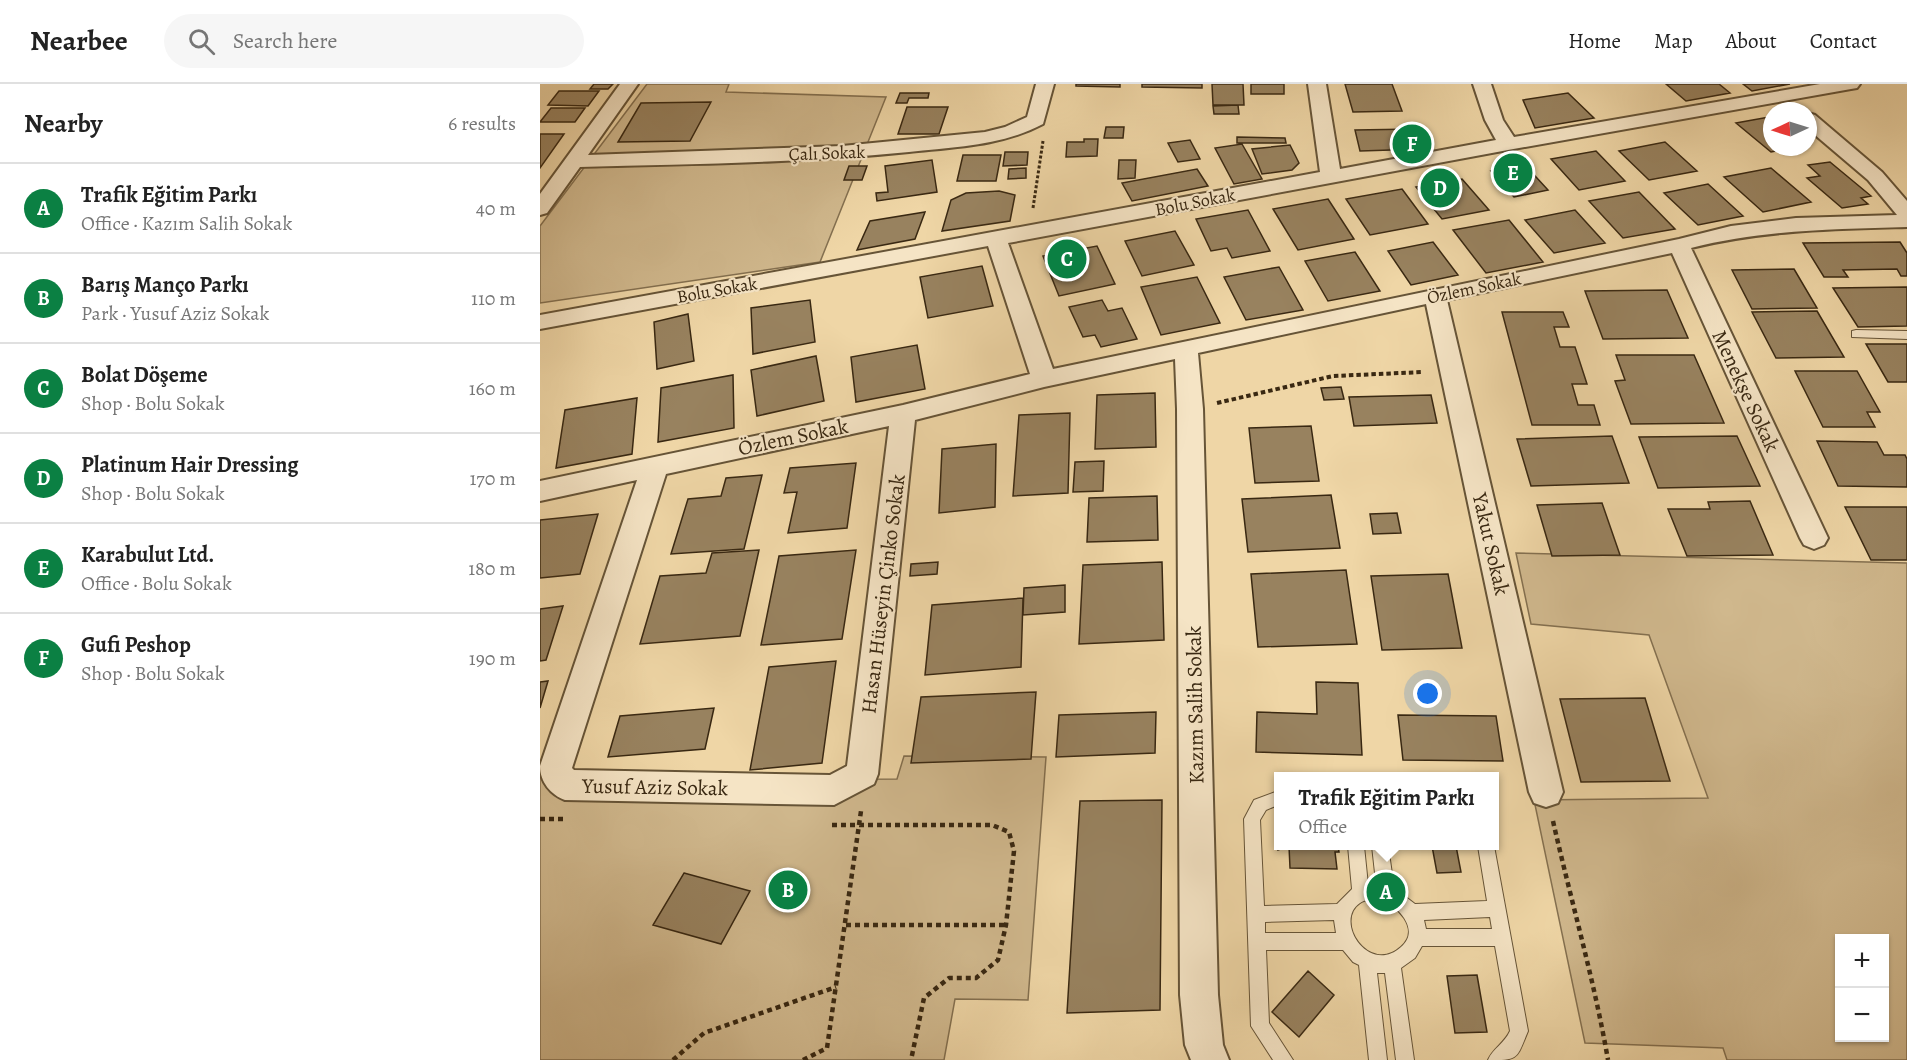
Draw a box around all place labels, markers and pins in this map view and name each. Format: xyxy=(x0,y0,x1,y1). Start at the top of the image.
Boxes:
pin: F xyxy=(1392,122,1432,166)
pin: E xyxy=(1494,150,1532,196)
pin: D xyxy=(1420,166,1460,210)
pin: C xyxy=(1048,236,1086,282)
pin: B xyxy=(768,868,808,912)
pin: A xyxy=(1366,870,1406,914)

